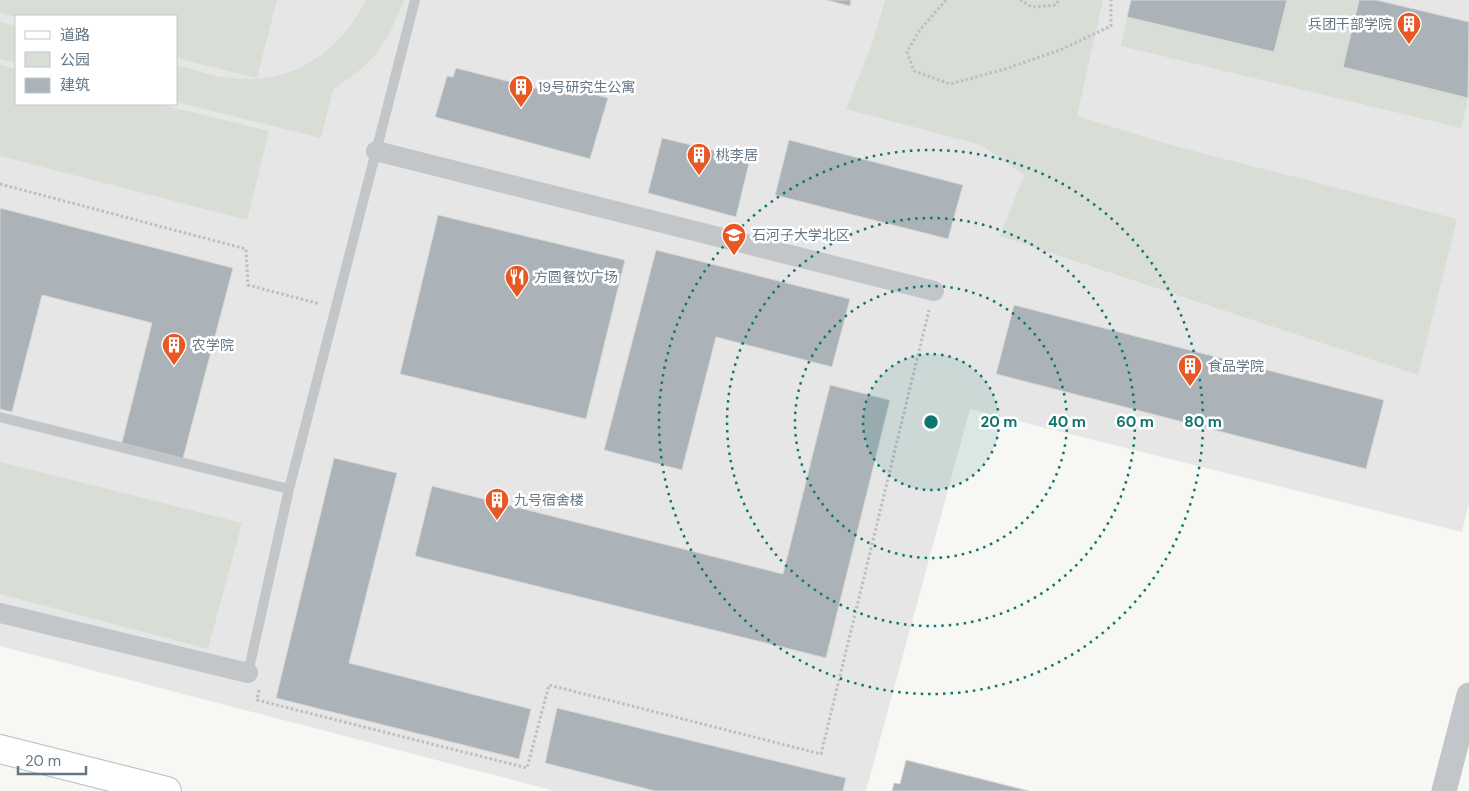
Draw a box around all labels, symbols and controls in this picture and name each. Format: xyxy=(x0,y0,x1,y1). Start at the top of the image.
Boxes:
building icon: 兵团干部学院 xyxy=(1396,11,1422,45)
legend xyxy=(15,15,178,105)
place label: 兵团干部学院 xyxy=(1308,15,1392,33)
text: 道路 xyxy=(60,25,90,45)
text: 公园 xyxy=(60,50,90,70)
building icon: 19号研究生公寓 xyxy=(508,74,534,108)
text: 建筑 xyxy=(60,75,90,95)
place label: 19号研究生公寓 xyxy=(538,78,635,96)
building icon: 桃李居 xyxy=(686,142,712,176)
place label: 桃李居 xyxy=(716,146,758,164)
school or university icon: 石河子大学北区 xyxy=(721,222,747,256)
place label: 石河子大学北区 xyxy=(752,226,850,244)
restaurant icon: 方圆餐饮广场 xyxy=(504,264,530,298)
place label: 方圆餐饮广场 xyxy=(534,268,618,286)
building icon: 农学院 xyxy=(161,332,187,366)
place label: 农学院 xyxy=(192,336,234,354)
building icon: 食品学院 xyxy=(1177,353,1203,387)
place label: 食品学院 xyxy=(1208,357,1264,375)
text: 20 m xyxy=(981,412,1017,432)
text: 40 m xyxy=(1048,412,1086,432)
text: 60 m xyxy=(1116,412,1154,432)
text: 80 m xyxy=(1184,412,1222,432)
centre of rings xyxy=(922,413,940,431)
building icon: 九号宿舍楼 xyxy=(484,487,510,521)
place label: 九号宿舍楼 xyxy=(514,491,584,509)
scale bar xyxy=(18,744,85,776)
text: 20 m xyxy=(25,751,61,771)

